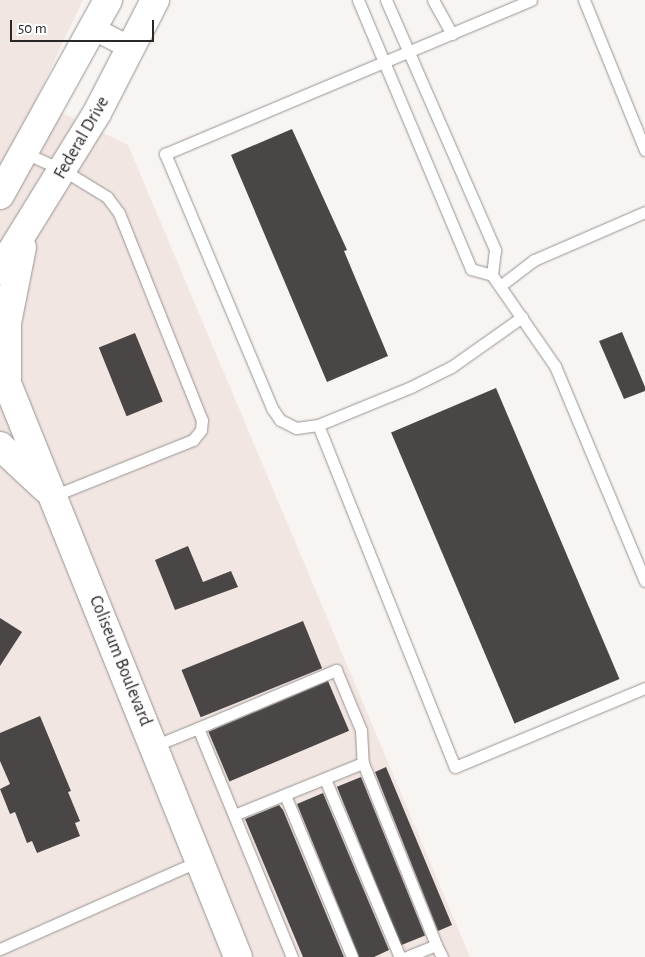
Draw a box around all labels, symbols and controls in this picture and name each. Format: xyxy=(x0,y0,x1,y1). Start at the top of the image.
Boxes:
scale bar xyxy=(12,10,156,42)
text: 50 m xyxy=(18,21,47,36)
street label: Federal Drive xyxy=(50,93,114,183)
street label: Coliseum Boulevard xyxy=(84,593,156,729)

